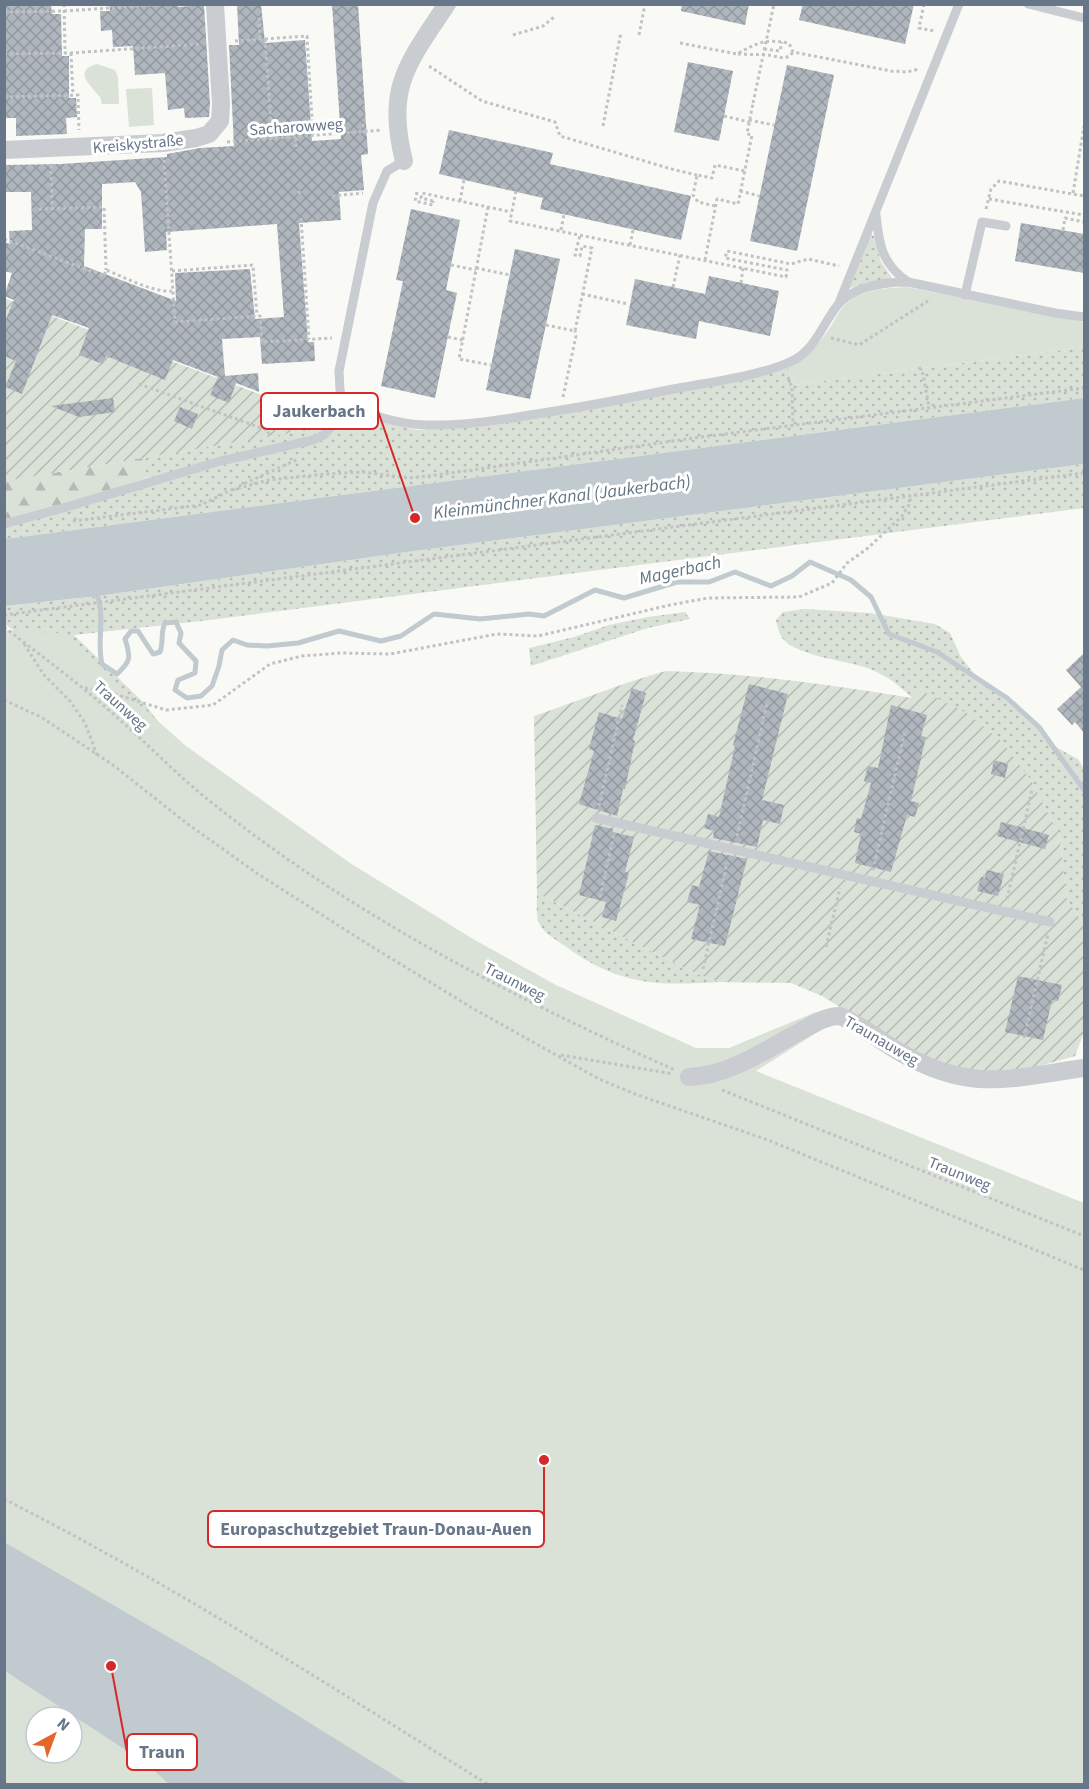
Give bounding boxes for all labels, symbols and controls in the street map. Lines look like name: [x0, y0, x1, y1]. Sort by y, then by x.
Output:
street label: Sacharowweg: [249, 113, 343, 141]
street label: Kreiskystraße: [92, 129, 184, 159]
callout: Jaukerbach: [261, 393, 378, 429]
text: Jaukerbach: [272, 399, 366, 424]
water label: Kleinmünchner Kanal (Jaukerbach): [432, 469, 692, 526]
water label: Magerbach: [637, 550, 723, 591]
street label: Traunweg: [89, 676, 152, 736]
street label: Traunweg: [480, 957, 549, 1007]
street label: Traunauweg: [840, 1011, 923, 1071]
street label: Traunweg: [925, 1151, 994, 1196]
callout: Europaschutzgebiet Traun-Donau-Auen: [208, 1511, 544, 1547]
text: Europaschutzgebiet Traun-Donau-Auen: [220, 1517, 532, 1542]
north arrow: [24, 1705, 84, 1765]
text: N: [52, 1713, 74, 1736]
callout: Traun: [127, 1734, 197, 1770]
text: Traun: [139, 1740, 185, 1765]

